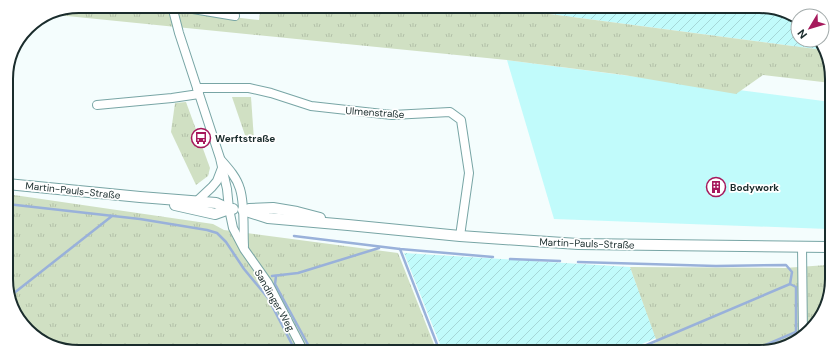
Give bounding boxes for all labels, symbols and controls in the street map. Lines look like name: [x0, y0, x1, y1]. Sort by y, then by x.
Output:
north arrow: [790, 8, 830, 48]
text: N: [794, 27, 810, 42]
street label: Ulmenstraße: [345, 104, 405, 121]
bus stop icon: Werftstraße: [190, 127, 212, 149]
place label: Werftstraße: [215, 132, 275, 145]
building icon: Bodywork: [705, 176, 727, 198]
street label: Martin-Pauls-Straße: [25, 179, 121, 202]
place label: Bodywork: [730, 181, 779, 194]
street label: Martin-Pauls-Straße: [539, 235, 635, 252]
street label: Sandinger Weg: [252, 267, 298, 334]

